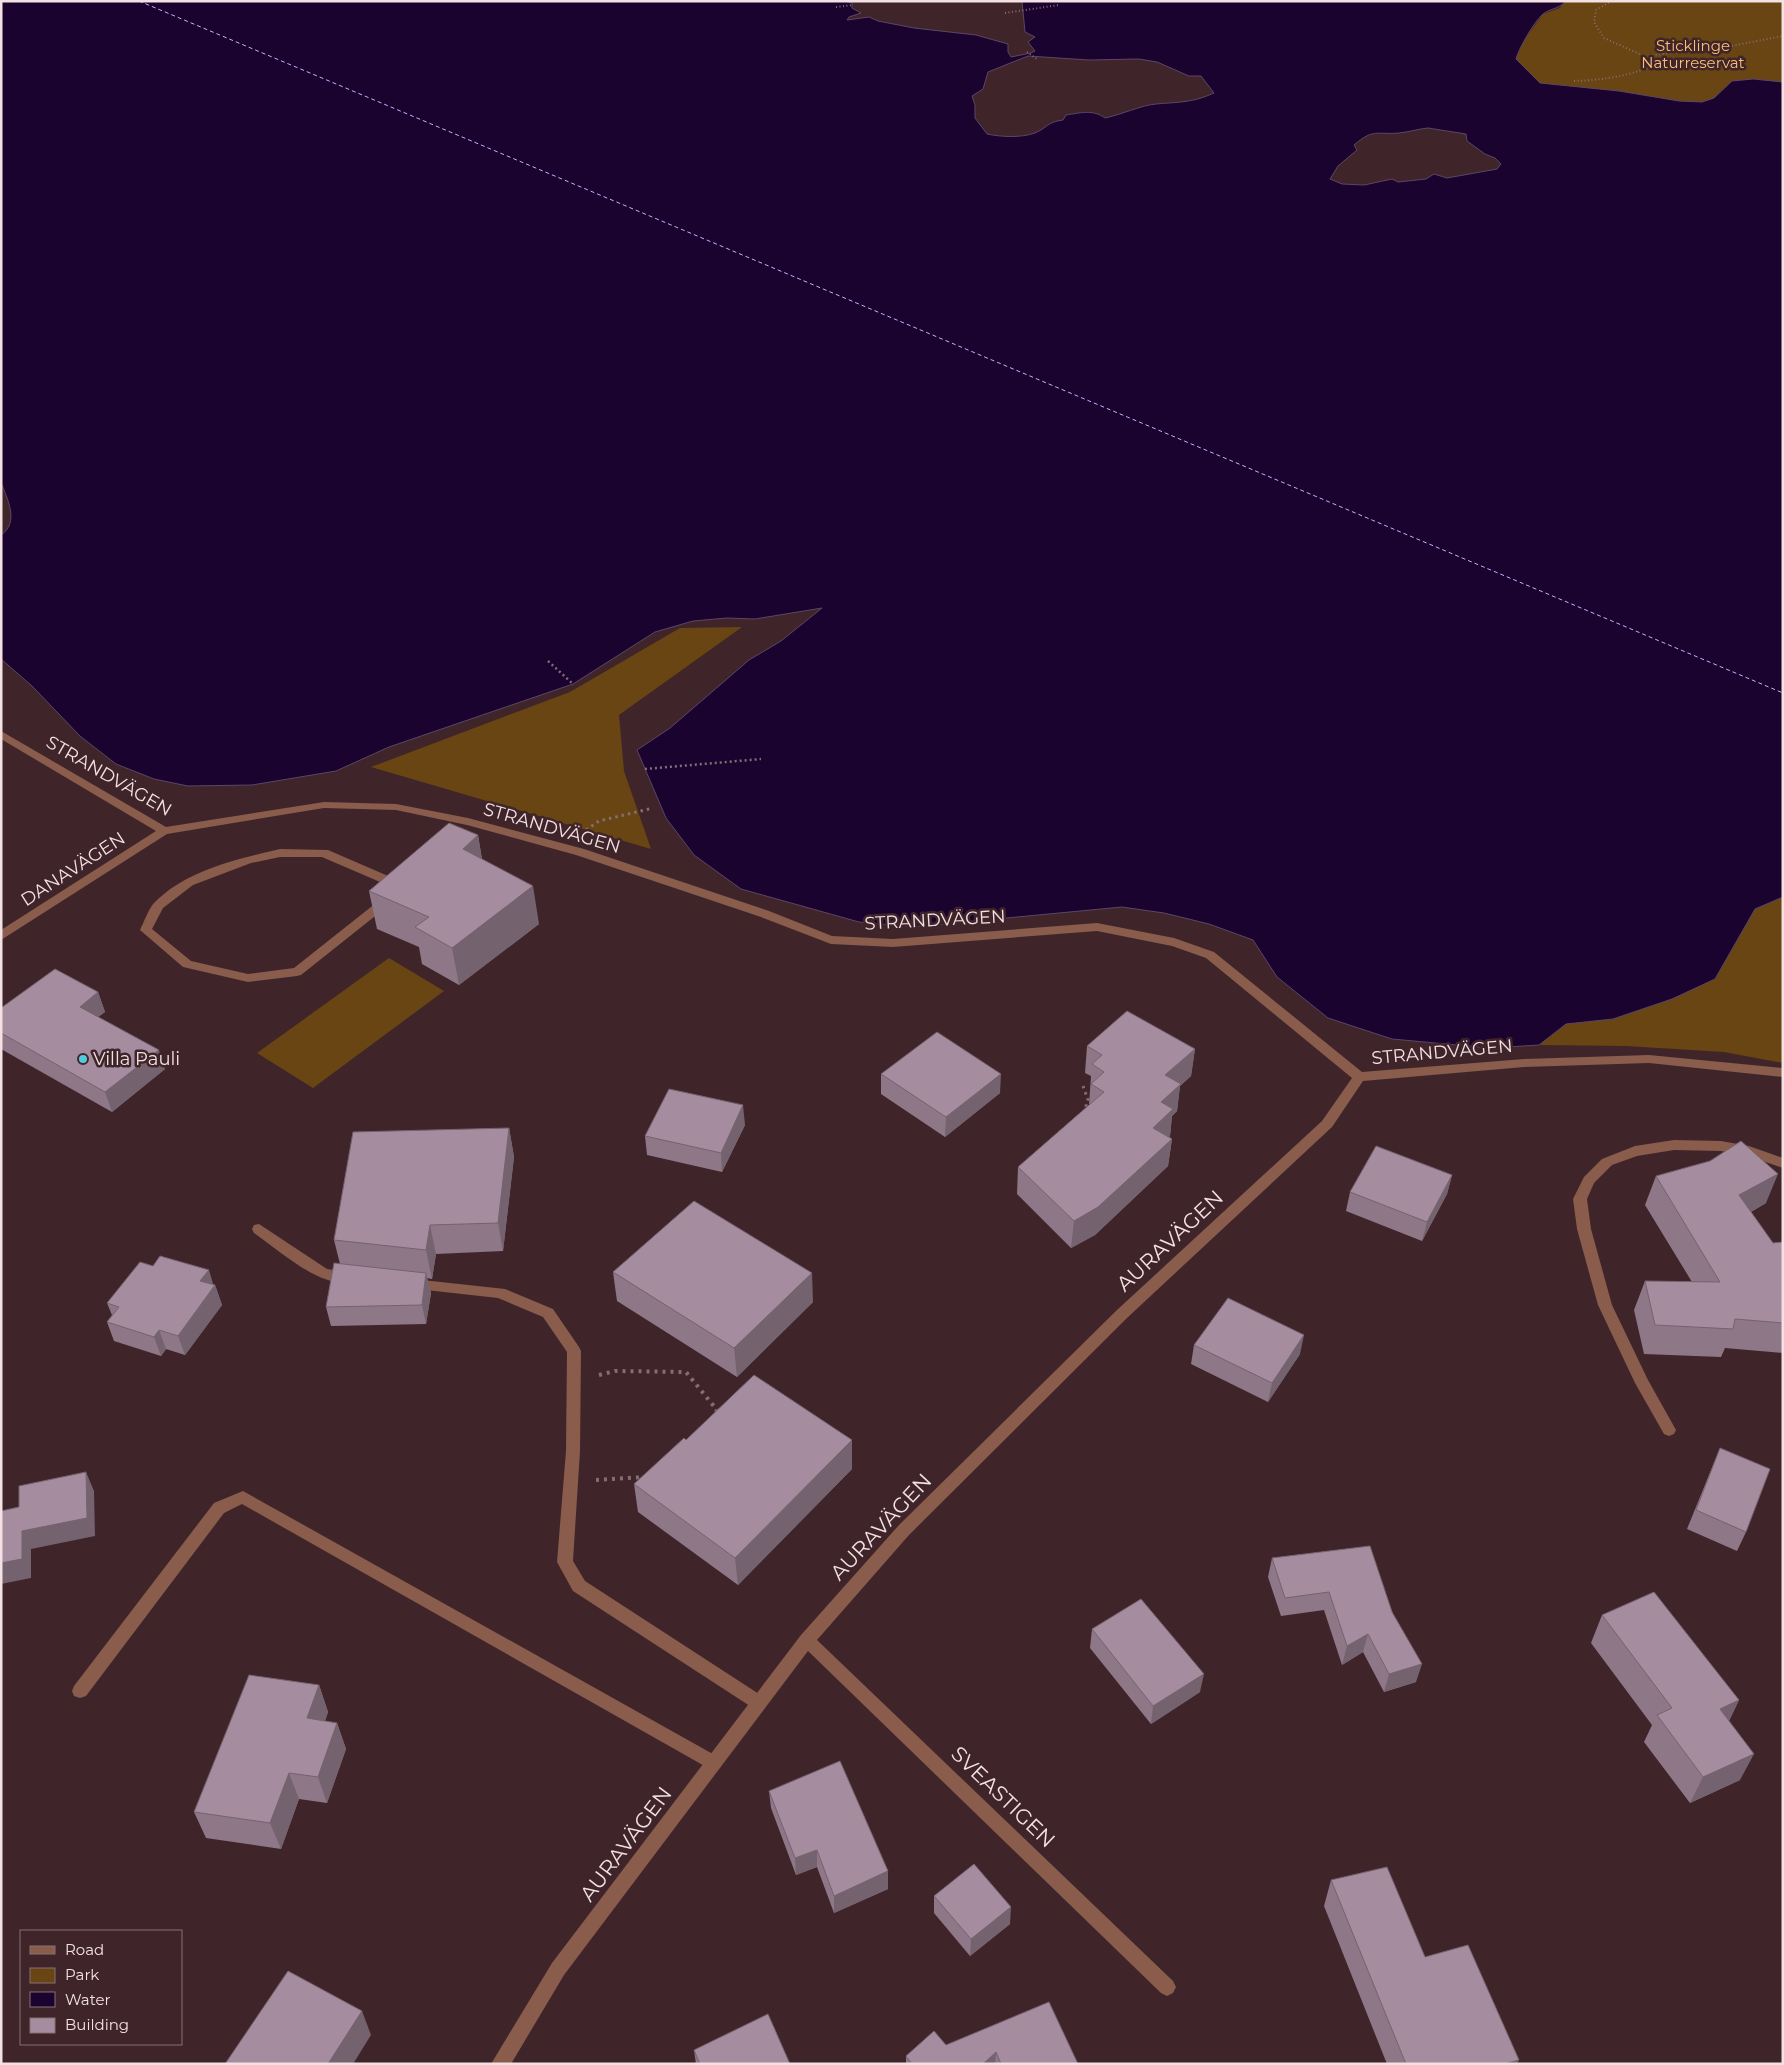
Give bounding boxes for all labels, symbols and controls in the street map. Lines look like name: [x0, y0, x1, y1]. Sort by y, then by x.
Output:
park label: Sticklinge Naturreservat: [1641, 36, 1745, 72]
street label: STRANDVÄGEN: [42, 731, 176, 821]
street label: STRANDVÄGEN: [481, 798, 623, 858]
street label: DANAVÄGEN: [17, 827, 129, 911]
street label: STRANDVÄGEN: [864, 905, 1006, 935]
street label: STRANDVÄGEN: [1371, 1035, 1513, 1069]
place label: Villa Pauli: [93, 1048, 180, 1070]
marker: Villa Pauli: [77, 1053, 89, 1065]
street label: AURAVÄGEN: [1111, 1185, 1228, 1296]
street label: AURAVÄGEN: [825, 1468, 936, 1585]
street label: SVEASTIGEN: [946, 1741, 1061, 1852]
street label: AURAVÄGEN: [574, 1781, 677, 1906]
legend: [20, 1930, 182, 2045]
text: Road: [65, 1940, 104, 1959]
text: Park: [65, 1965, 99, 1984]
text: Water: [65, 1990, 111, 2009]
text: Building: [65, 2015, 129, 2034]

